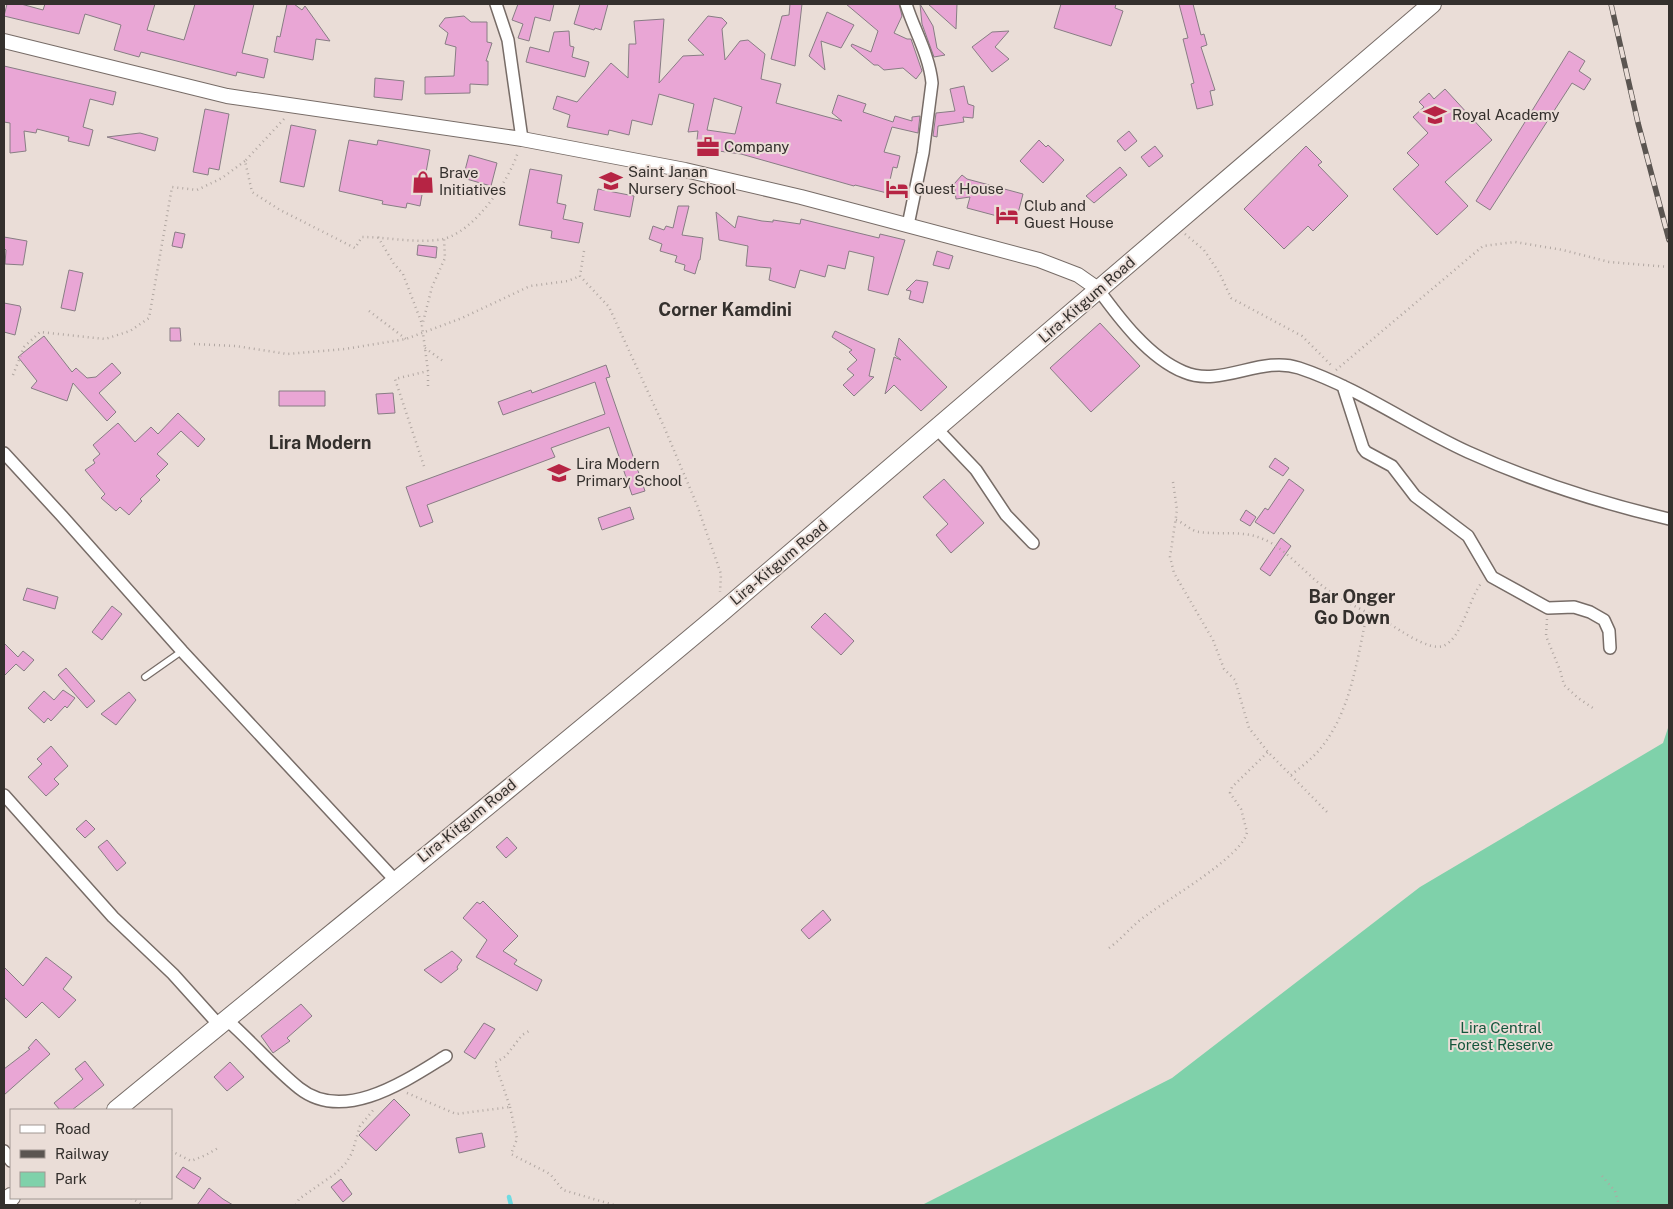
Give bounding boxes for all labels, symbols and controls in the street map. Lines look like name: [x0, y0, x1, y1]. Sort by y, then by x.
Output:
school or university icon: Royal Academy: [1422, 102, 1448, 128]
place label: Royal Academy: [1452, 106, 1560, 123]
office icon: Company: [695, 134, 721, 160]
place label: Company: [724, 138, 789, 155]
place label: Saint Janan Nursery School: [628, 163, 736, 197]
place label: Brave Initiatives: [439, 164, 506, 198]
school or university icon: Saint Janan Nursery School: [598, 168, 624, 194]
shop icon: Brave Initiatives: [410, 169, 436, 195]
hotel icon: Guest House: [884, 176, 910, 202]
place label: Guest House: [914, 180, 1004, 197]
place label: Club and Guest House: [1024, 197, 1114, 231]
hotel icon: Club and Guest House: [994, 202, 1020, 228]
street label: Lira-Kitgum Road: [1035, 253, 1138, 346]
district label: Corner Kamdini: [658, 299, 792, 320]
district label: Lira Modern: [269, 432, 371, 453]
place label: Lira Modern Primary School: [576, 455, 682, 489]
school or university icon: Lira Modern Primary School: [546, 460, 572, 486]
street label: Lira-Kitgum Road: [726, 517, 831, 608]
district label: Bar Onger Go Down: [1309, 586, 1396, 628]
street label: Lira-Kitgum Road: [414, 776, 519, 866]
park label: Lira Central Forest Reserve: [1449, 1019, 1553, 1053]
legend: [10, 1109, 172, 1199]
text: Road: [55, 1120, 91, 1137]
text: Railway: [55, 1145, 109, 1162]
text: Park: [55, 1170, 87, 1187]

